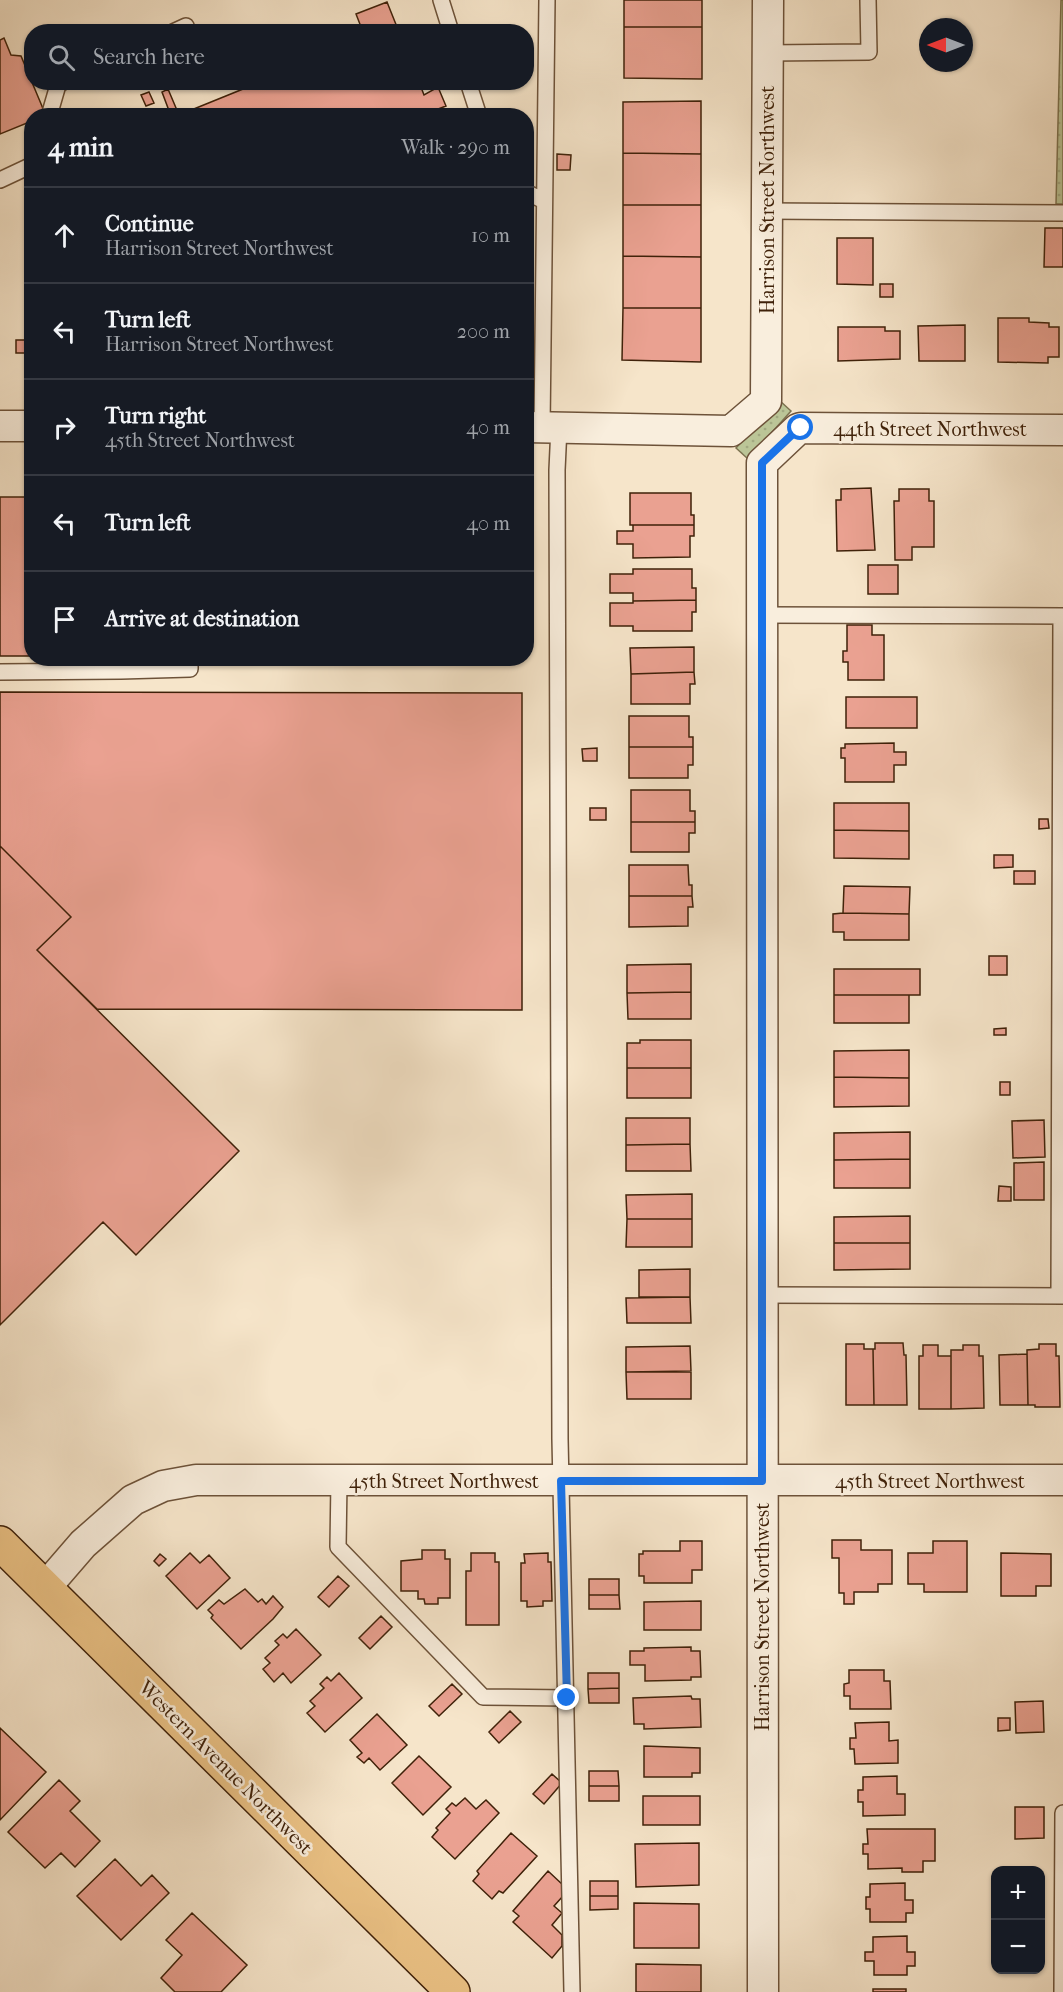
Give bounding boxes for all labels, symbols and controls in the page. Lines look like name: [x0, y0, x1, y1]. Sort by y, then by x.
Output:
north arrow: [919, 18, 973, 72]
search box: [24, 24, 534, 90]
icon: search: [45, 41, 78, 74]
text: Search here: [93, 44, 205, 70]
street label: Harrison Street Northwest: [756, 86, 779, 314]
text: 4 min: [48, 132, 113, 163]
text: Walk · 290 m: [401, 136, 510, 159]
text: Continue: [105, 211, 194, 237]
icon: ahead: [48, 219, 81, 252]
text: 10 m: [471, 224, 510, 247]
text: Harrison Street Northwest: [105, 237, 334, 260]
text: Turn left: [105, 307, 191, 333]
icon: left: [48, 315, 81, 348]
text: 200 m: [457, 320, 510, 343]
text: Harrison Street Northwest: [105, 333, 334, 356]
text: Turn right: [105, 403, 206, 429]
icon: right: [48, 411, 81, 444]
route start: [787, 414, 813, 440]
text: 40 m: [466, 416, 510, 439]
street label: 44th Street Northwest: [833, 418, 1027, 441]
text: 45th Street Northwest: [105, 429, 295, 452]
icon: left: [48, 507, 81, 540]
text: Turn left: [105, 510, 191, 536]
text: 40 m: [466, 512, 510, 535]
icon: arrive: [48, 603, 81, 636]
text: Arrive at destination: [105, 606, 299, 632]
street label: 45th Street Northwest: [349, 1470, 539, 1493]
street label: 45th Street Northwest: [835, 1470, 1025, 1493]
street label: Harrison Street Northwest: [751, 1503, 774, 1731]
street label: Western Avenue Northwest: [133, 1675, 317, 1859]
route end: [553, 1684, 579, 1710]
map controls: [991, 1866, 1045, 1974]
button: +: [991, 1866, 1045, 1920]
button: −: [991, 1920, 1045, 1974]

